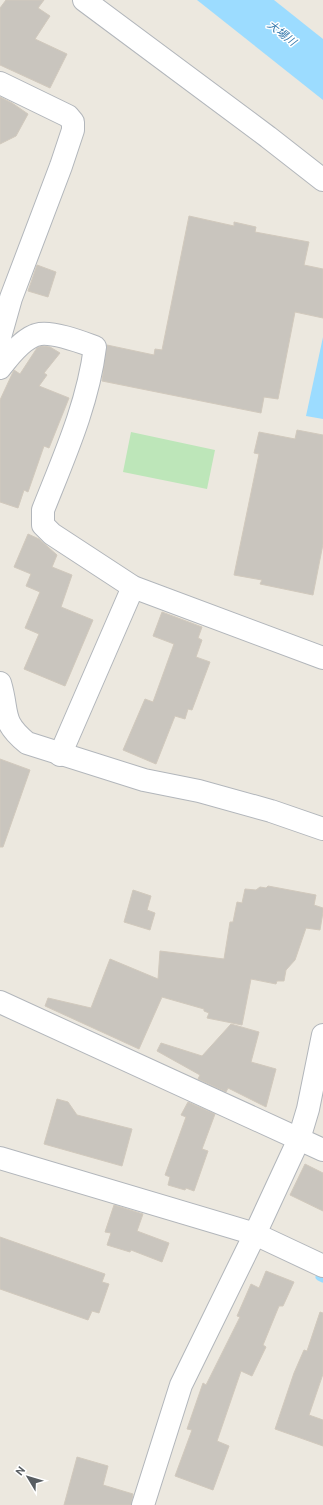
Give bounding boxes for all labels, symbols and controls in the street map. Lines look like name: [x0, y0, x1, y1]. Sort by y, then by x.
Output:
water label: 大場川: [265, 18, 299, 49]
north arrow: [8, 1457, 48, 1497]
text: N: [13, 1464, 27, 1478]

